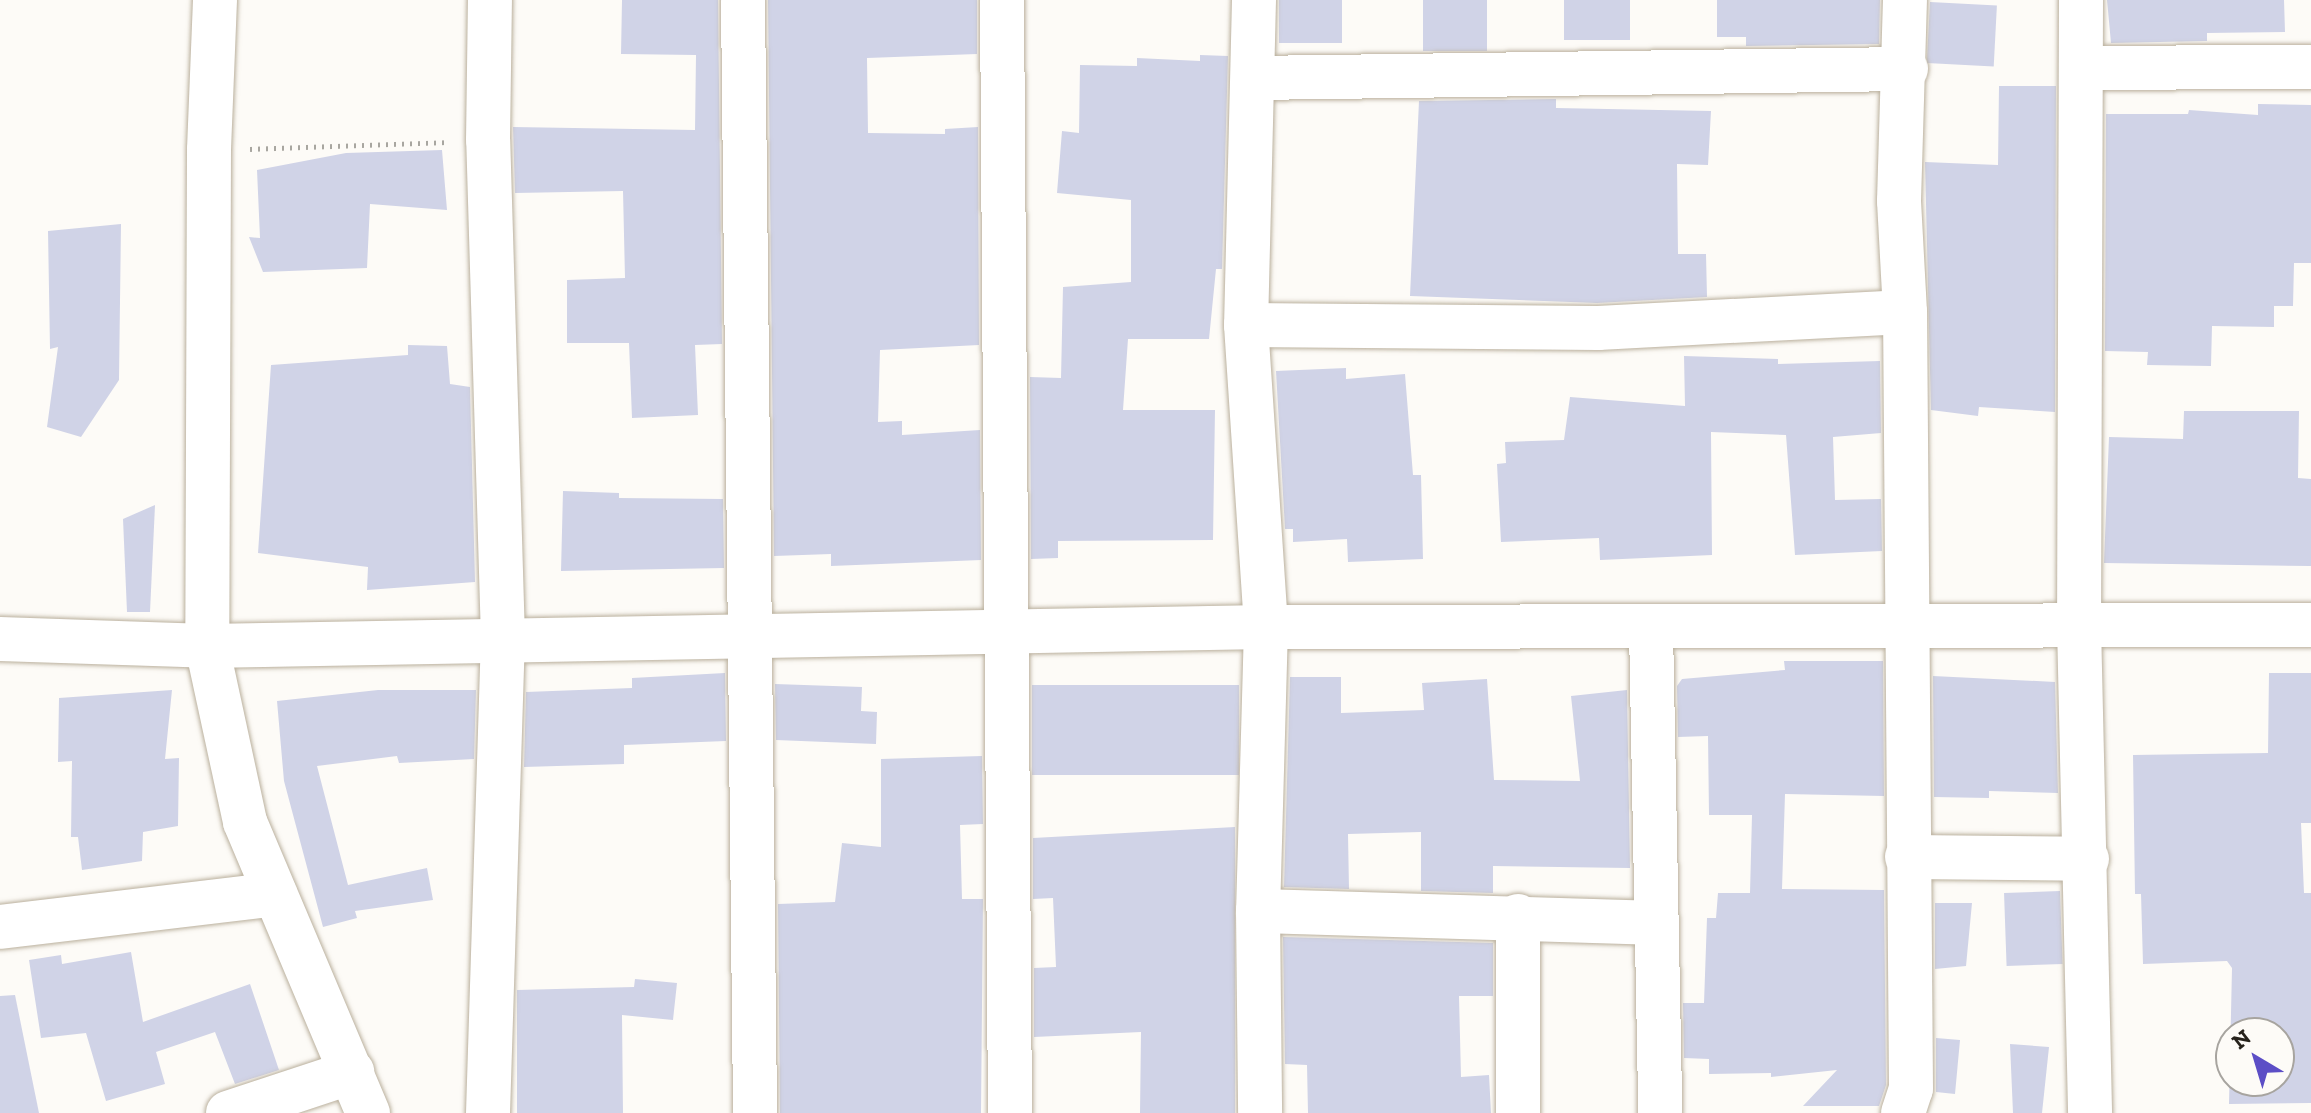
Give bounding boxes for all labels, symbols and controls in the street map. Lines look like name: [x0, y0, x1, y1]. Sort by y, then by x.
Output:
north arrow: [2215, 1017, 2295, 1097]
text: N: [2226, 1023, 2256, 1055]

